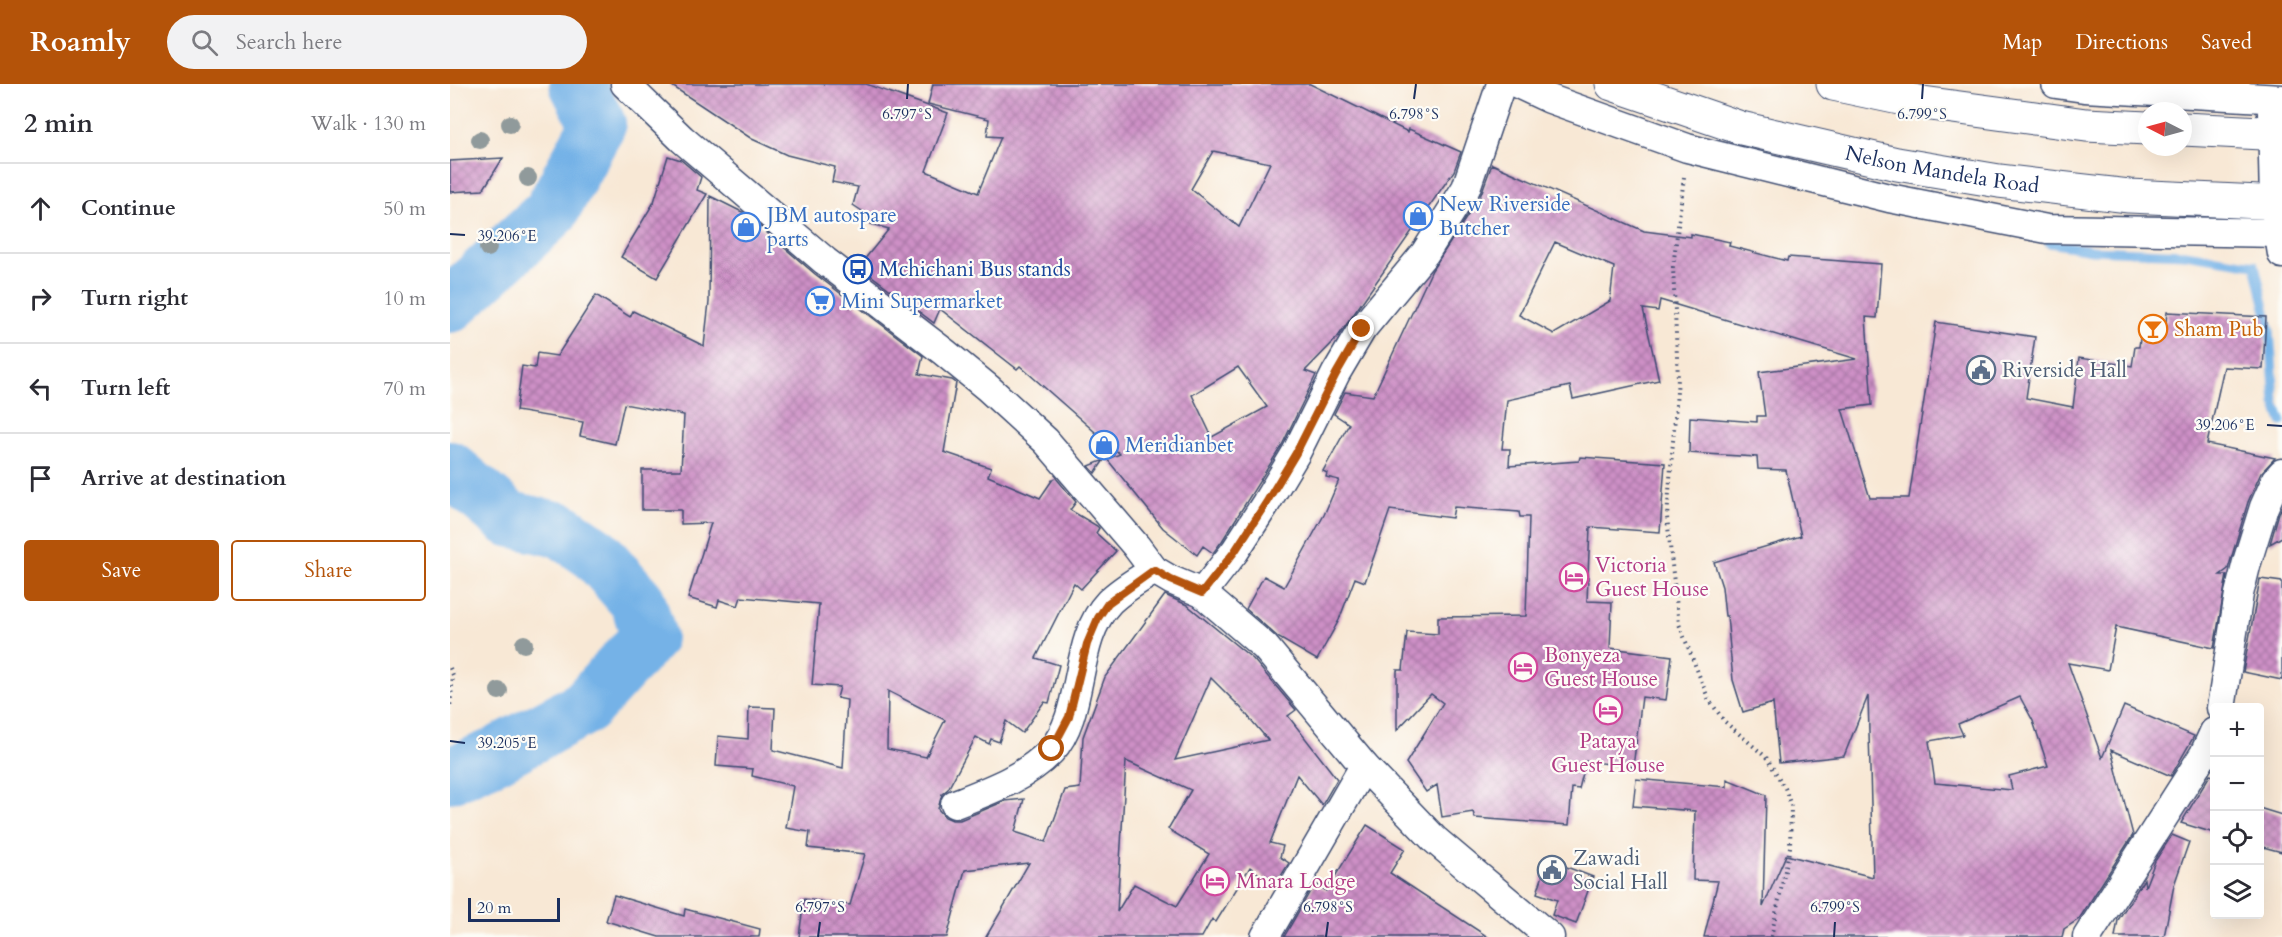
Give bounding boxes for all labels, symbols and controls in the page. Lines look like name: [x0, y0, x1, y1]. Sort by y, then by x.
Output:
search box: [167, 15, 587, 69]
text: Roamly: [30, 23, 131, 61]
icon: search: [188, 26, 221, 59]
text: Search here: [236, 27, 342, 57]
text: Map: [2002, 28, 2042, 57]
text: Directions: [2075, 28, 2168, 57]
text: Saved: [2201, 28, 2252, 57]
north arrow: [2138, 102, 2192, 156]
text: 6.797°S: [882, 104, 932, 124]
text: 6.798°S: [1389, 104, 1439, 124]
text: 6.799°S: [1897, 104, 1947, 124]
text: 2 min: [24, 106, 93, 141]
text: Walk · 130 m: [311, 110, 426, 137]
street label: Nelson Mandela Road: [1842, 139, 2041, 201]
place label: New Riverside Butcher: [1439, 190, 1571, 243]
icon: ahead: [24, 192, 57, 225]
text: Continue: [81, 193, 176, 223]
text: 50 m: [383, 195, 426, 222]
shop icon: New Riverside Butcher: [1402, 200, 1434, 232]
place label: JBM autospare parts: [764, 201, 897, 254]
shop icon: JBM autospare parts: [730, 211, 762, 243]
text: 39.206°E: [477, 226, 537, 246]
bus stop icon: Mchichani Bus stands: [842, 253, 874, 285]
place label: Mchichani Bus stands: [879, 255, 1071, 284]
icon: right: [24, 282, 57, 315]
text: Turn right: [81, 283, 188, 313]
text: 10 m: [383, 285, 426, 312]
supermarket icon: Mini Supermarket: [804, 285, 836, 317]
place label: Mini Supermarket: [841, 287, 1003, 316]
bar icon: Sham Pub: [2137, 313, 2169, 345]
route end: [1348, 315, 1374, 341]
place label: Sham Pub: [2174, 315, 2264, 344]
public building icon: Riverside Hall: [1965, 354, 1997, 386]
place label: Riverside Hall: [2002, 356, 2127, 385]
icon: left: [24, 372, 57, 405]
text: Turn left: [81, 373, 170, 403]
text: 70 m: [383, 375, 426, 402]
text: 39.206°E: [2195, 415, 2255, 435]
shop icon: Meridianbet: [1088, 429, 1120, 461]
place label: Meridianbet: [1125, 431, 1234, 460]
icon: arrive: [24, 462, 57, 495]
text: Arrive at destination: [81, 463, 286, 493]
button: Save: [24, 540, 219, 601]
button: Share: [231, 540, 426, 601]
place label: Victoria Guest House: [1595, 551, 1709, 604]
hotel icon: Victoria Guest House: [1558, 561, 1590, 593]
place label: Bonyeza Guest House: [1544, 641, 1658, 694]
hotel icon: Bonyeza Guest House: [1507, 651, 1539, 683]
hotel icon: Pataya Guest House: [1592, 694, 1624, 726]
map controls: [2210, 703, 2264, 919]
button: +: [2210, 703, 2264, 757]
place label: Pataya Guest House: [1551, 727, 1665, 780]
text: 39.205°E: [477, 733, 537, 753]
route start: [1038, 735, 1064, 761]
button: −: [2210, 757, 2264, 811]
button: locate: [2210, 811, 2264, 865]
place label: Zawadi Social Hall: [1573, 844, 1668, 897]
public building icon: Zawadi Social Hall: [1536, 854, 1568, 886]
hotel icon: Mnara Lodge: [1199, 865, 1231, 897]
button: layers: [2210, 865, 2264, 919]
place label: Mnara Lodge: [1236, 867, 1356, 896]
scale bar: [468, 895, 560, 922]
text: 20 m: [477, 897, 511, 919]
text: 6.797°S: [795, 897, 845, 917]
text: 6.798°S: [1303, 897, 1353, 917]
text: 6.799°S: [1810, 897, 1860, 917]

